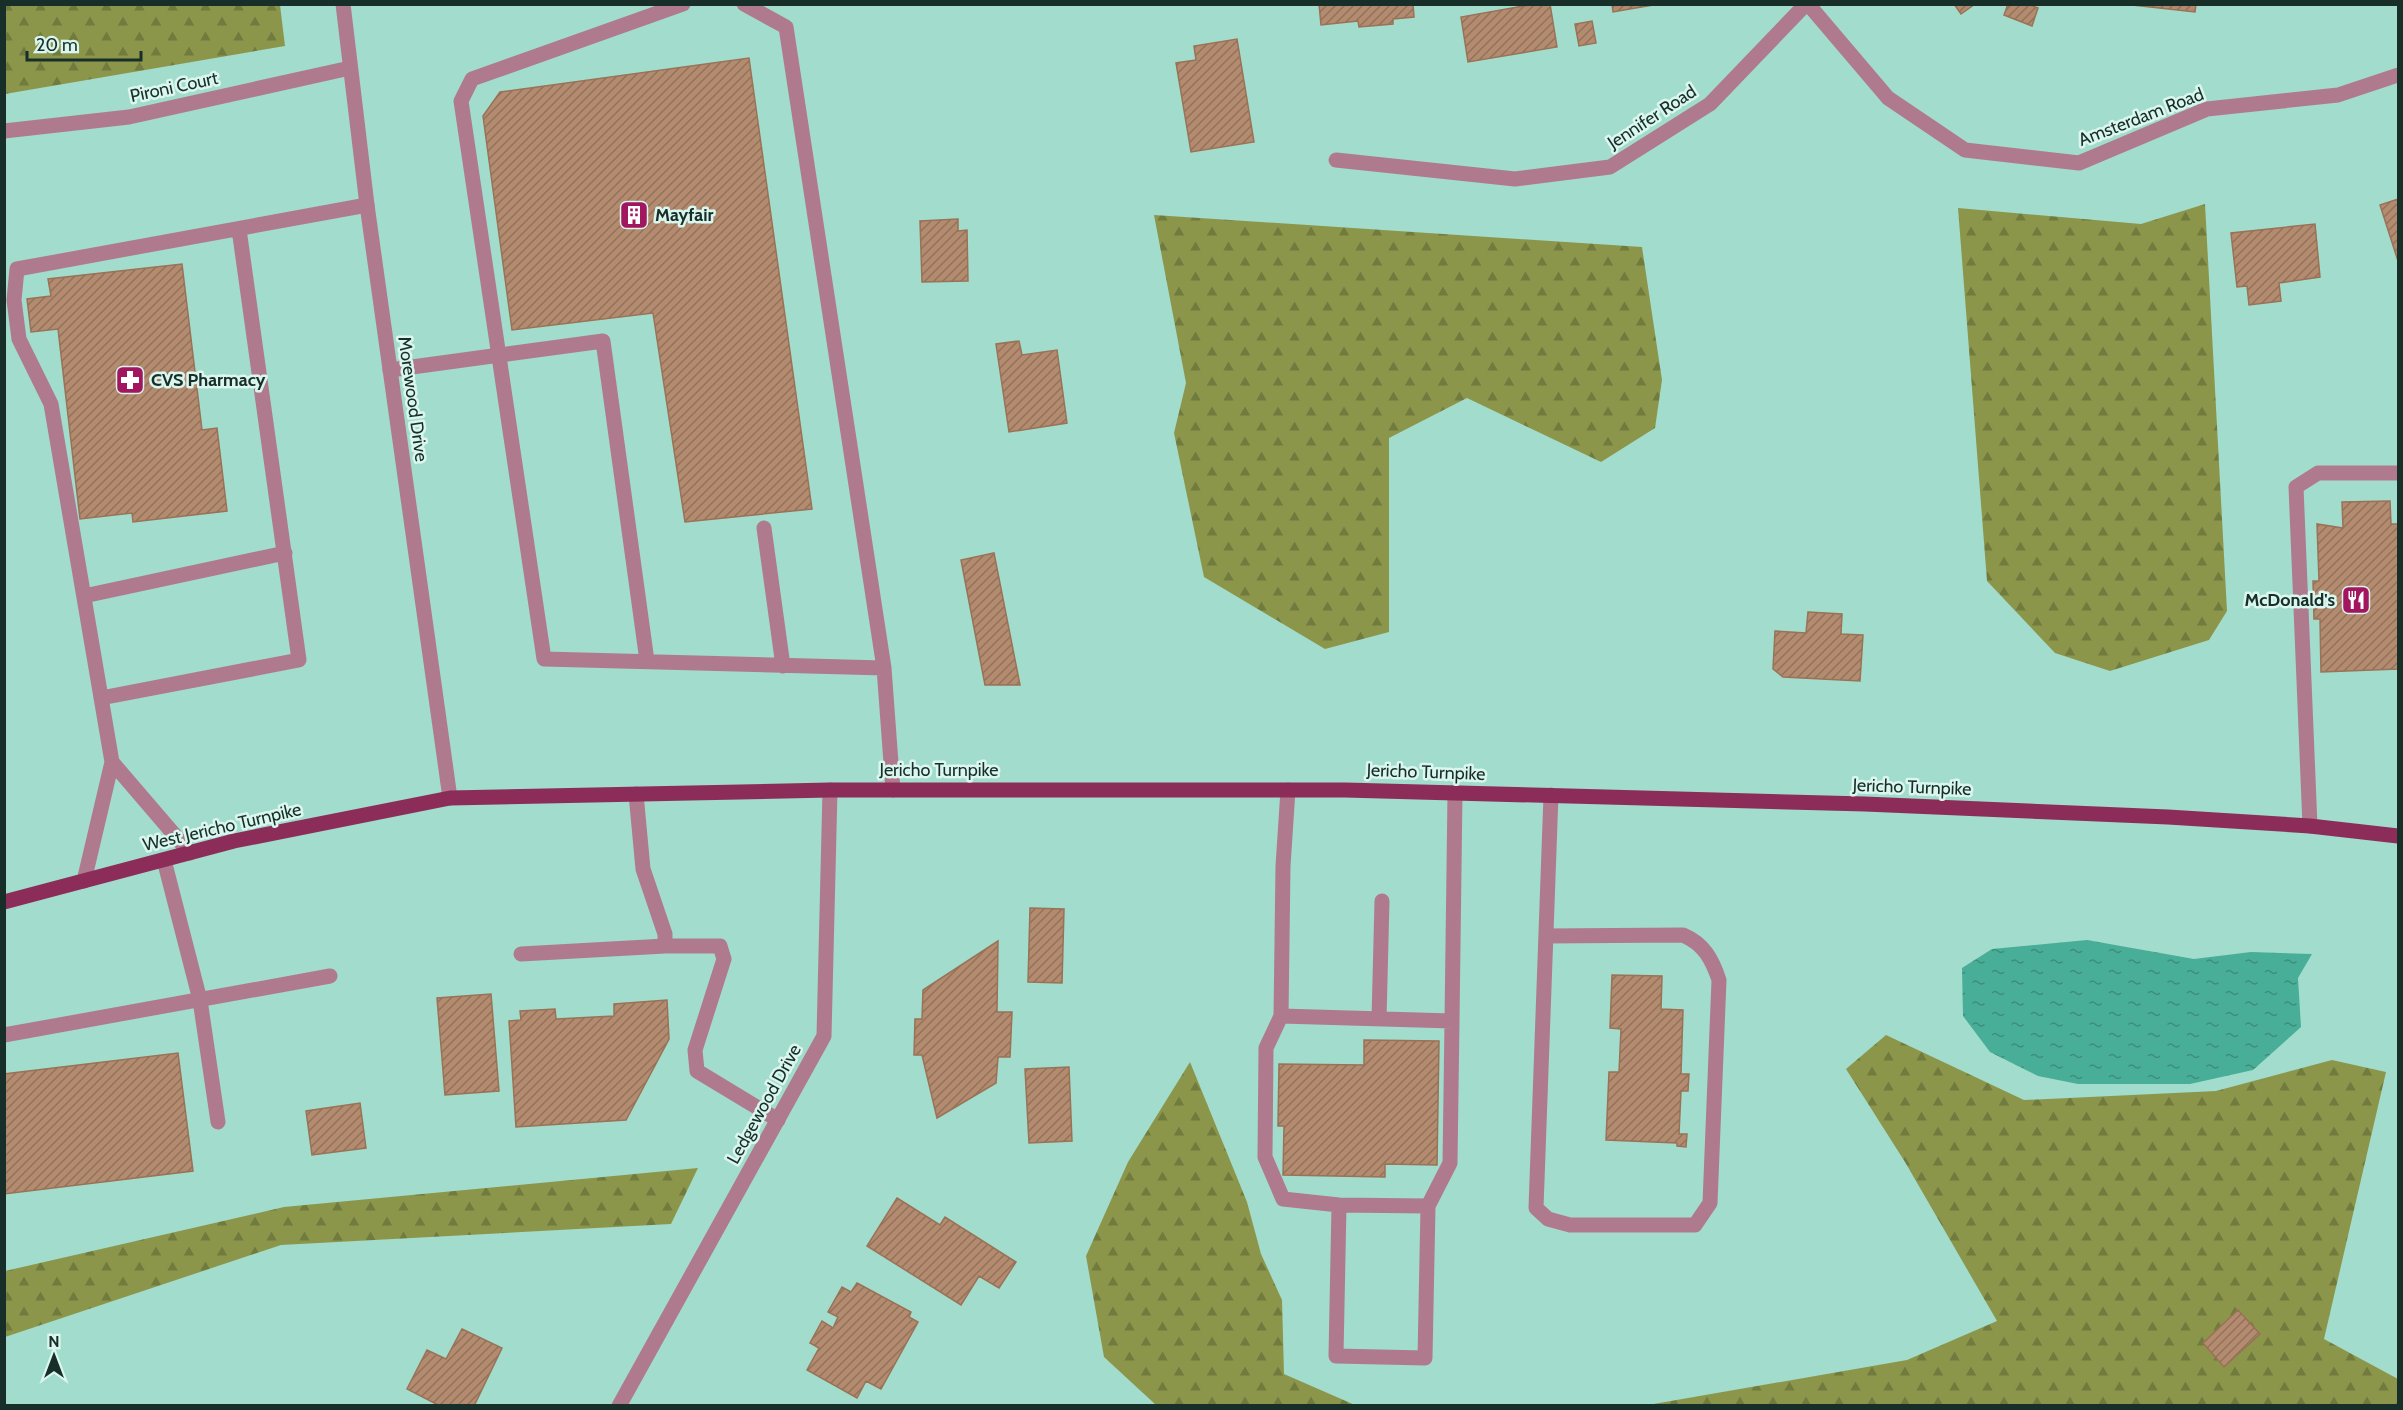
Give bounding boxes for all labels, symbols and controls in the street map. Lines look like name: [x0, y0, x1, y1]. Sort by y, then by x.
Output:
scale bar: [27, 24, 141, 62]
text: 20 m: [36, 34, 78, 56]
street label: Pironi Court: [128, 67, 220, 107]
street label: Jennifer Road: [1603, 80, 1700, 154]
street label: Amsterdam Road: [2075, 83, 2207, 151]
building icon: Mayfair: [618, 199, 650, 231]
place label: Mayfair: [655, 204, 713, 226]
street label: Morewood Drive: [393, 335, 433, 463]
pharmacy icon: CVS Pharmacy: [114, 364, 146, 396]
place label: CVS Pharmacy: [151, 369, 266, 391]
restaurant icon: McDonald's: [2340, 584, 2372, 616]
place label: McDonald's: [2245, 589, 2335, 611]
street label: Jericho Turnpike: [879, 759, 998, 781]
street label: Jericho Turnpike: [1365, 759, 1486, 785]
street label: Jericho Turnpike: [1851, 774, 1972, 800]
street label: West Jericho Turnpike: [141, 798, 303, 856]
street label: Ledgewood Drive: [722, 1040, 806, 1168]
north arrow: [24, 1326, 84, 1386]
text: N: [48, 1332, 60, 1351]

